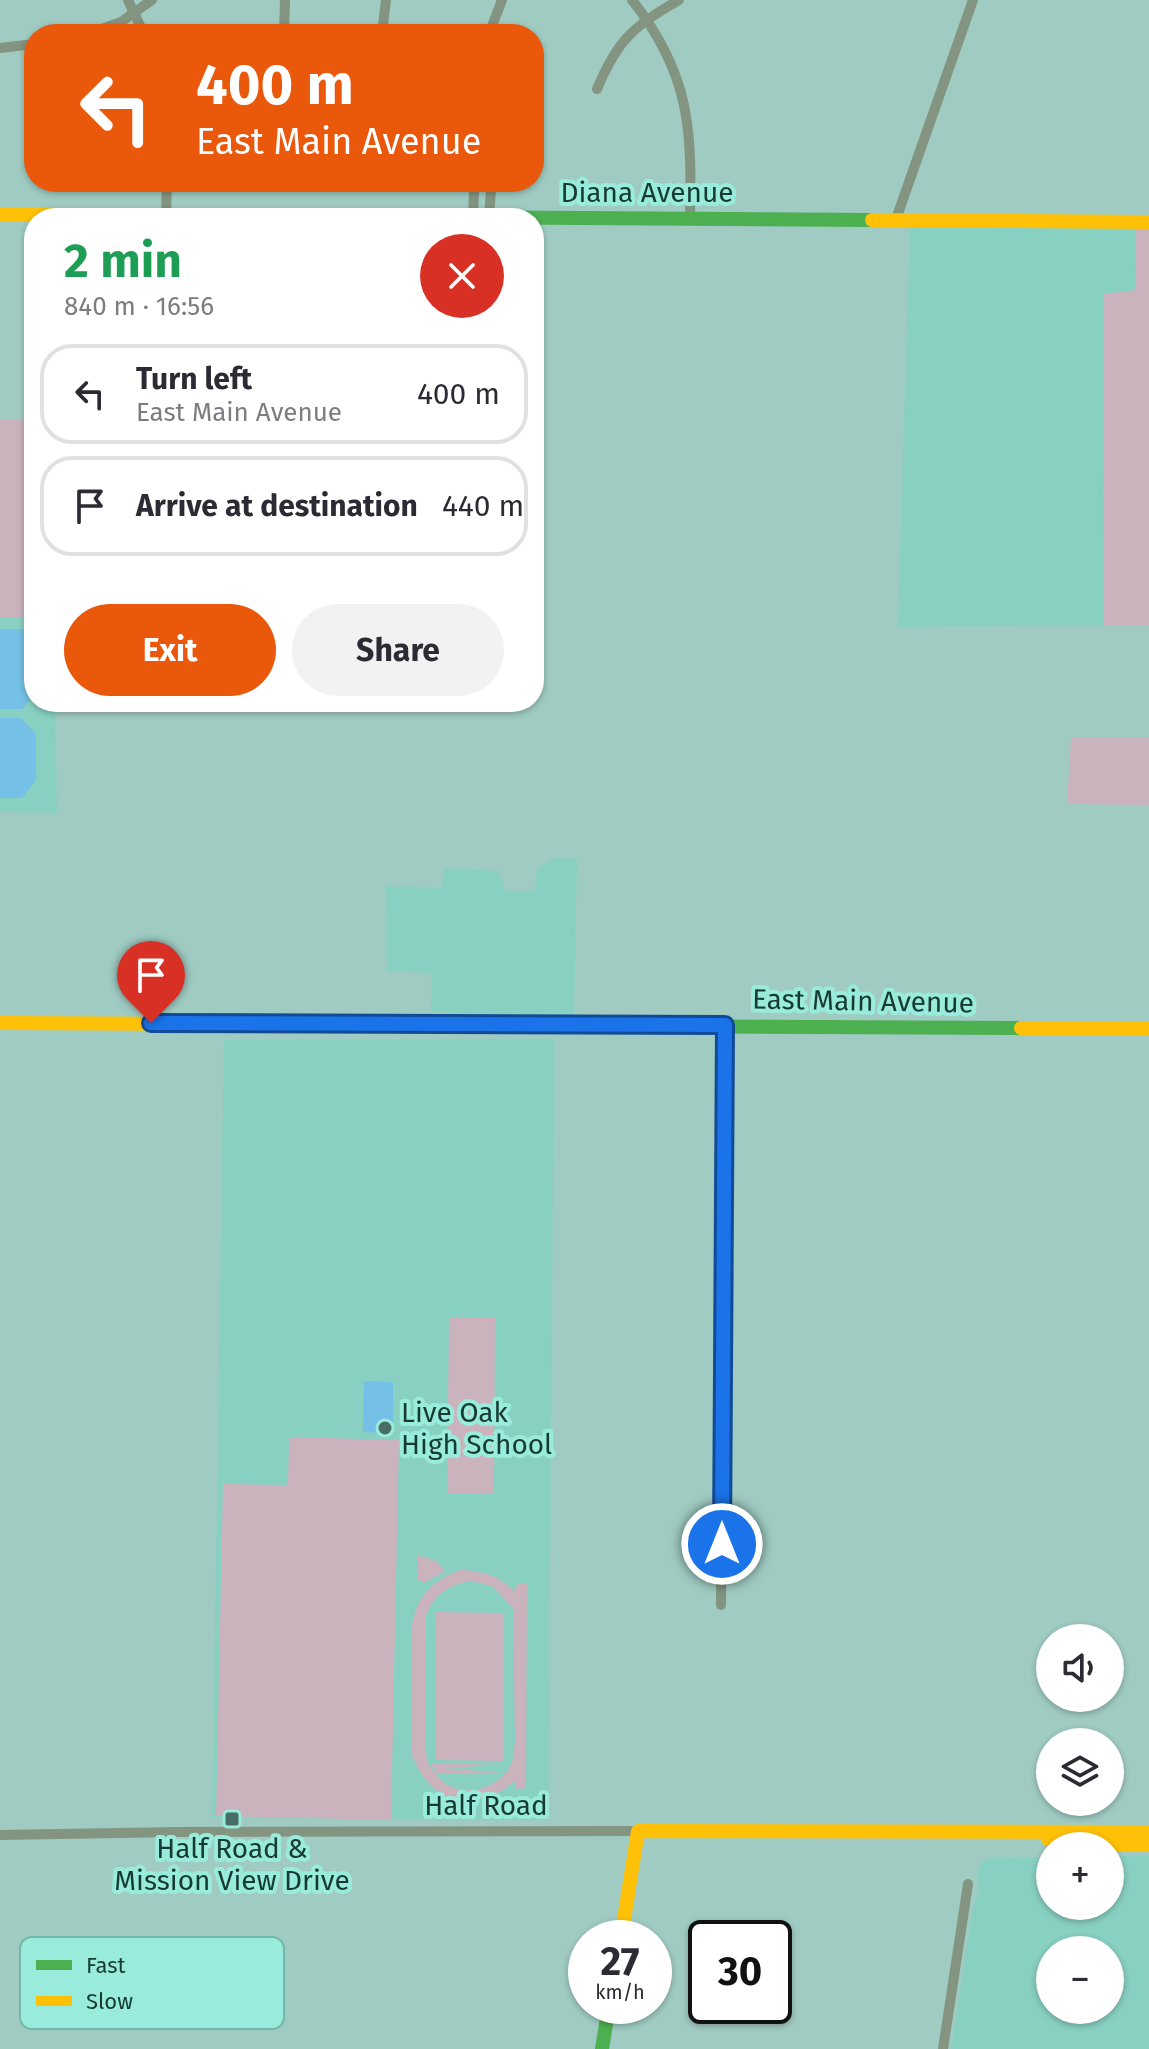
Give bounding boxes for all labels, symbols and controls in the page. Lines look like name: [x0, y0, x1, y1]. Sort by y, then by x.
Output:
text: 400 m: [196, 52, 354, 119]
icon: left: [64, 56, 168, 160]
text: East Main Avenue: [196, 120, 481, 164]
street label: Diana Avenue: [560, 176, 734, 209]
text: 2 min: [64, 232, 182, 290]
button: close: [420, 234, 504, 318]
text: 840 m · 16:56: [64, 291, 214, 322]
text: Turn left: [136, 361, 252, 397]
icon: left: [68, 372, 112, 416]
text: 400 m: [417, 376, 500, 412]
text: East Main Avenue: [136, 397, 342, 428]
icon: arrive: [68, 484, 112, 528]
text: Arrive at destination: [136, 488, 418, 524]
text: 440 m: [442, 488, 524, 524]
button: Exit: [64, 604, 276, 696]
button: Share: [292, 604, 504, 696]
pin: [117, 941, 185, 1023]
icon: arrive: [129, 953, 173, 997]
street label: East Main Avenue: [752, 983, 974, 1019]
place label: Live Oak High School: [401, 1396, 552, 1461]
marker: Live Oak High School: [376, 1419, 394, 1437]
position arrow: [680, 1502, 764, 1586]
map controls: [1036, 1624, 1124, 2024]
button: sound: [1036, 1624, 1124, 1712]
button: layers: [1036, 1728, 1124, 1816]
street label: Half Road: [424, 1789, 548, 1822]
marker: Half Road & Mission View Drive: [223, 1810, 241, 1828]
place label: Half Road & Mission View Drive: [114, 1832, 350, 1897]
button: +: [1036, 1832, 1124, 1920]
speed limit sign: 30: [688, 1920, 792, 2024]
button: −: [1036, 1936, 1124, 2024]
legend: [20, 1937, 284, 2029]
text: 27: [601, 1938, 640, 1986]
text: Fast: [86, 1952, 126, 1979]
text: km/h: [595, 1980, 645, 2004]
text: Slow: [86, 1988, 133, 2015]

